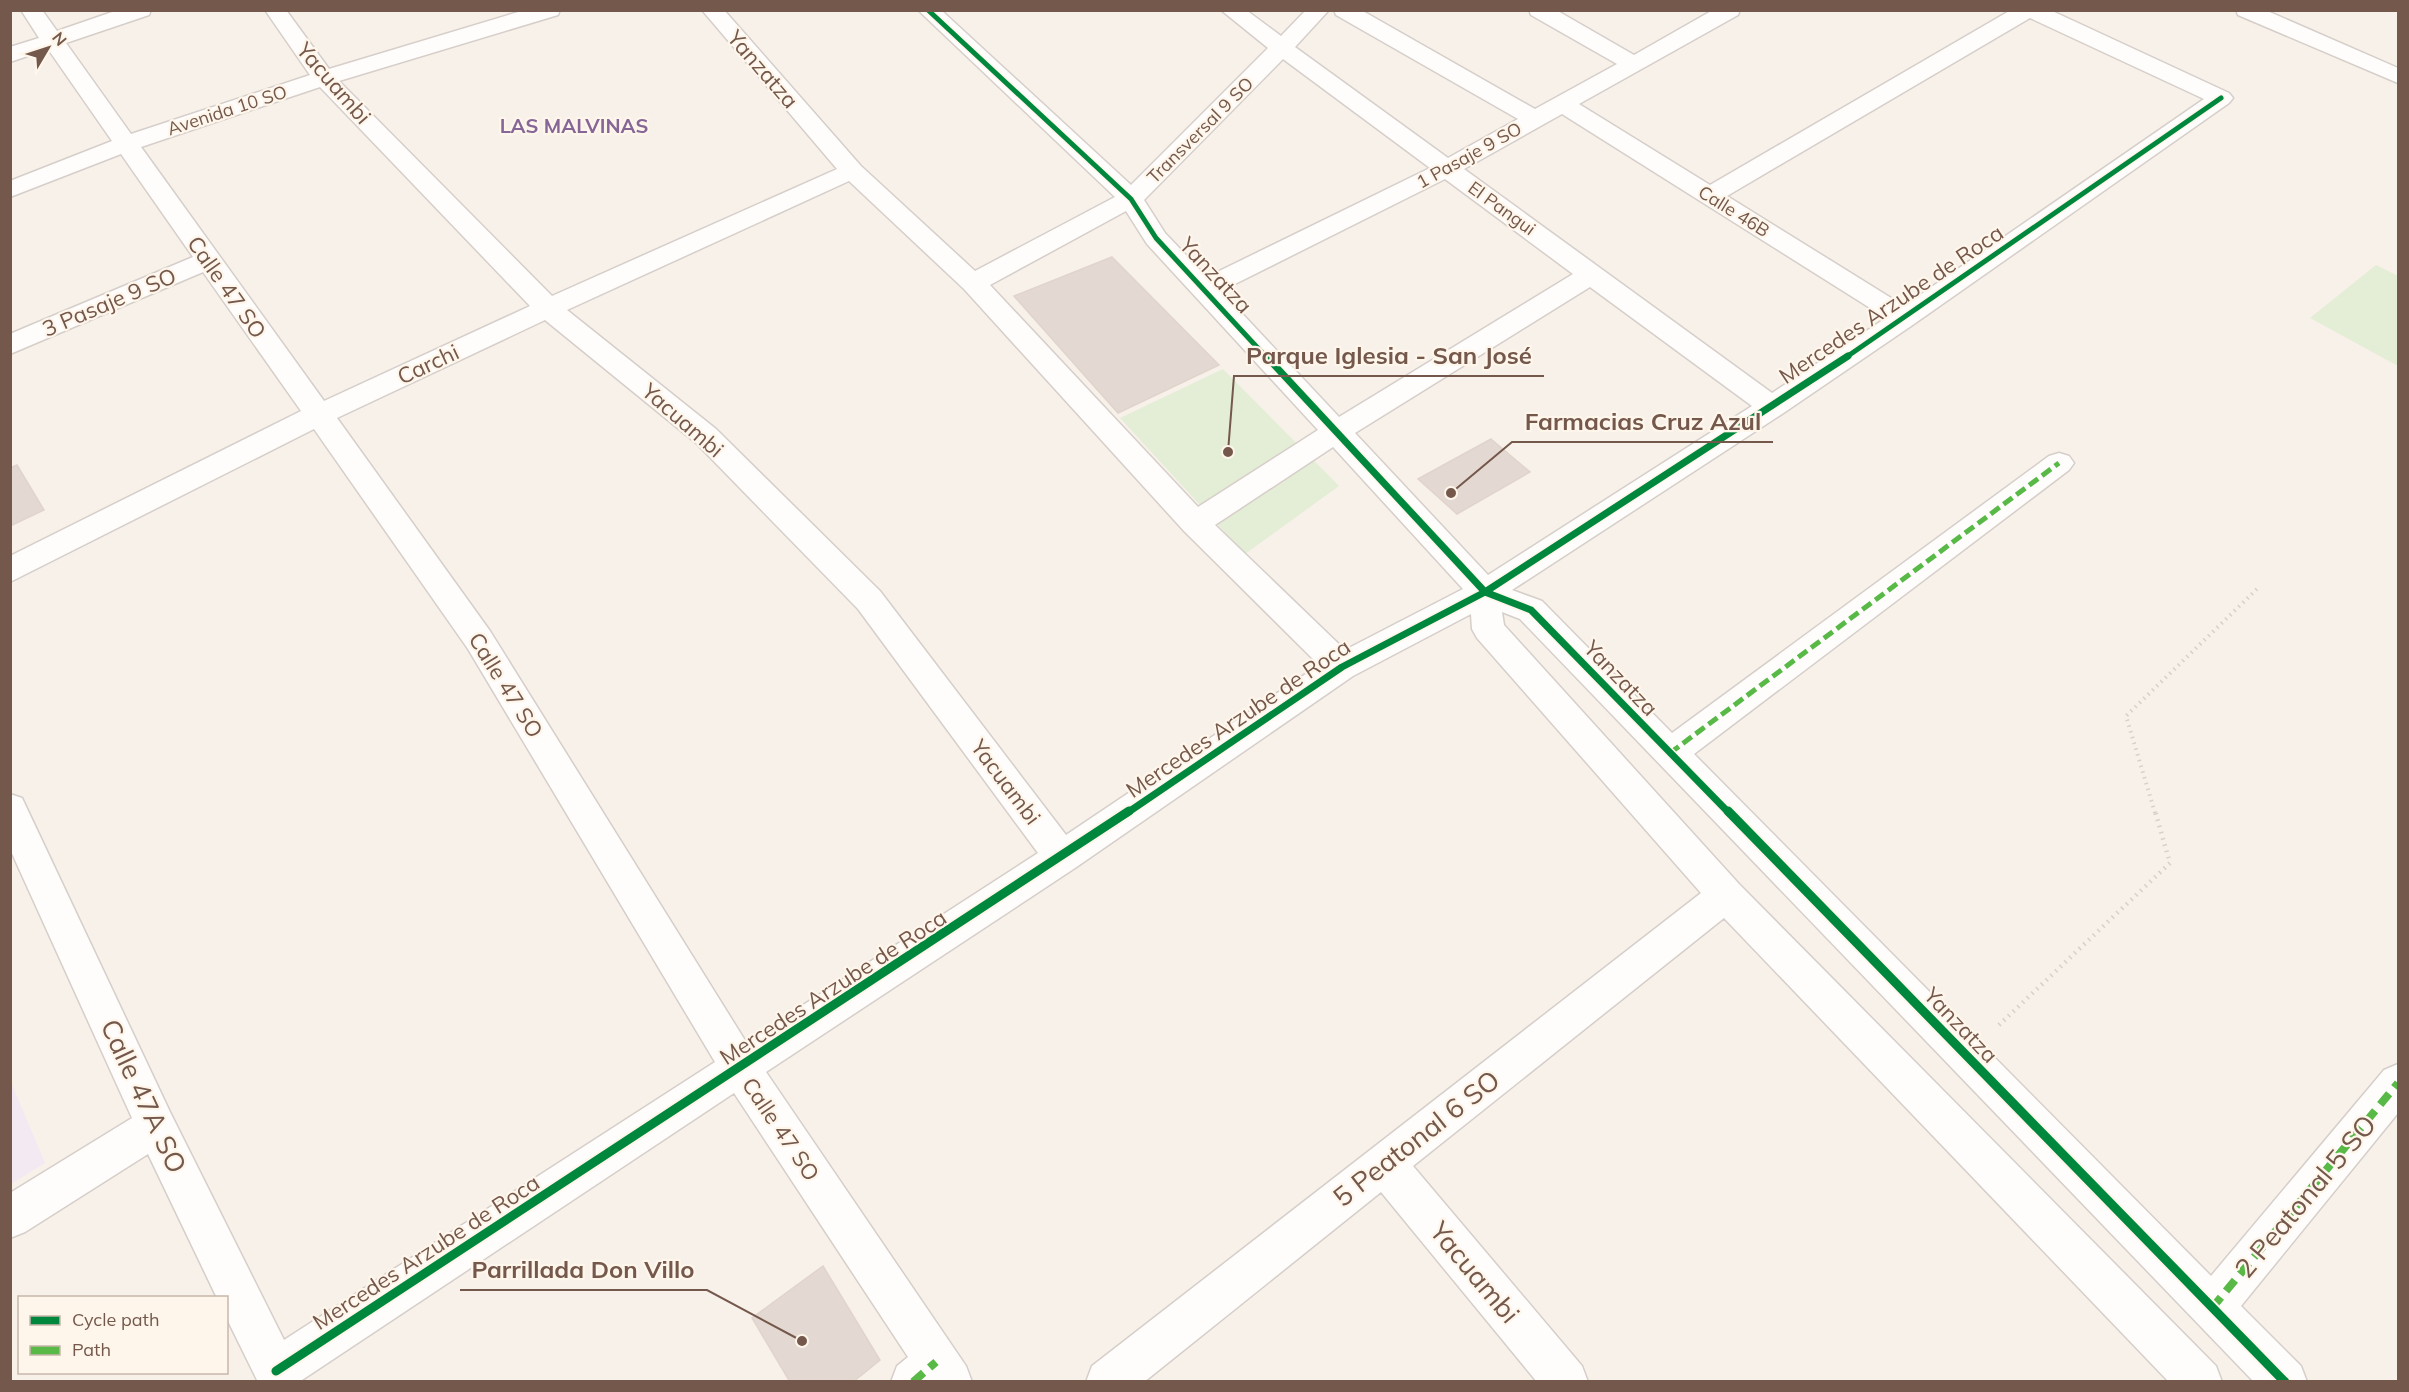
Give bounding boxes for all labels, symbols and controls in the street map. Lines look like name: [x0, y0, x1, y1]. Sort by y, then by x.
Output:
north arrow: [18, 18, 78, 78]
street label: Yanzatza: [721, 23, 805, 114]
text: N: [48, 28, 71, 50]
street label: Yacuambi: [290, 36, 377, 130]
street label: Transversal 9 SO: [1142, 72, 1258, 188]
street label: Avenida 10 SO: [164, 80, 290, 140]
district label: LAS MALVINAS: [500, 113, 648, 138]
street label: 1 Pasaje 9 SO: [1412, 117, 1526, 193]
street label: El Pangui: [1464, 176, 1540, 240]
street label: Calle 46B: [1694, 180, 1774, 242]
street label: Mercedes Arzube de Roca: [1773, 218, 2009, 390]
street label: Calle 47 SO: [181, 230, 273, 344]
street label: Yanzatza: [1173, 230, 1258, 319]
street label: 3 Pasaje 9 SO: [38, 261, 180, 343]
callout: Parque Iglesia - San José: [1234, 334, 1544, 376]
street label: Carchi: [393, 338, 463, 390]
text: Parque Iglesia - San José: [1246, 340, 1532, 370]
street label: Yacuambi: [636, 376, 730, 463]
callout: Farmacias Cruz Azul: [1512, 400, 1773, 442]
text: Farmacias Cruz Azul: [1525, 406, 1761, 436]
street label: Calle 47 SO: [463, 627, 549, 743]
street label: Mercedes Arzube de Roca: [1120, 632, 1356, 804]
street label: Yanzatza: [1577, 634, 1664, 722]
street label: Yacuambi: [964, 733, 1047, 830]
street label: Mercedes Arzube de Roca: [714, 903, 952, 1071]
street label: Yanzatza: [1917, 981, 2004, 1069]
street label: Calle 47A SO: [94, 1014, 194, 1178]
street label: 5 Peatonal 6 SO: [1326, 1062, 1506, 1214]
street label: Calle 47 SO: [736, 1072, 826, 1186]
street label: 2 Peatonal 5 SO: [2227, 1108, 2383, 1284]
street label: Mercedes Arzube de Roca: [307, 1168, 545, 1336]
street label: Yacuambi: [1422, 1214, 1527, 1330]
callout: Parrillada Don Villo: [460, 1248, 707, 1290]
text: Parrillada Don Villo: [471, 1254, 695, 1284]
legend: [18, 1296, 228, 1374]
text: Cycle path: [72, 1308, 159, 1331]
text: Path: [72, 1338, 111, 1361]

